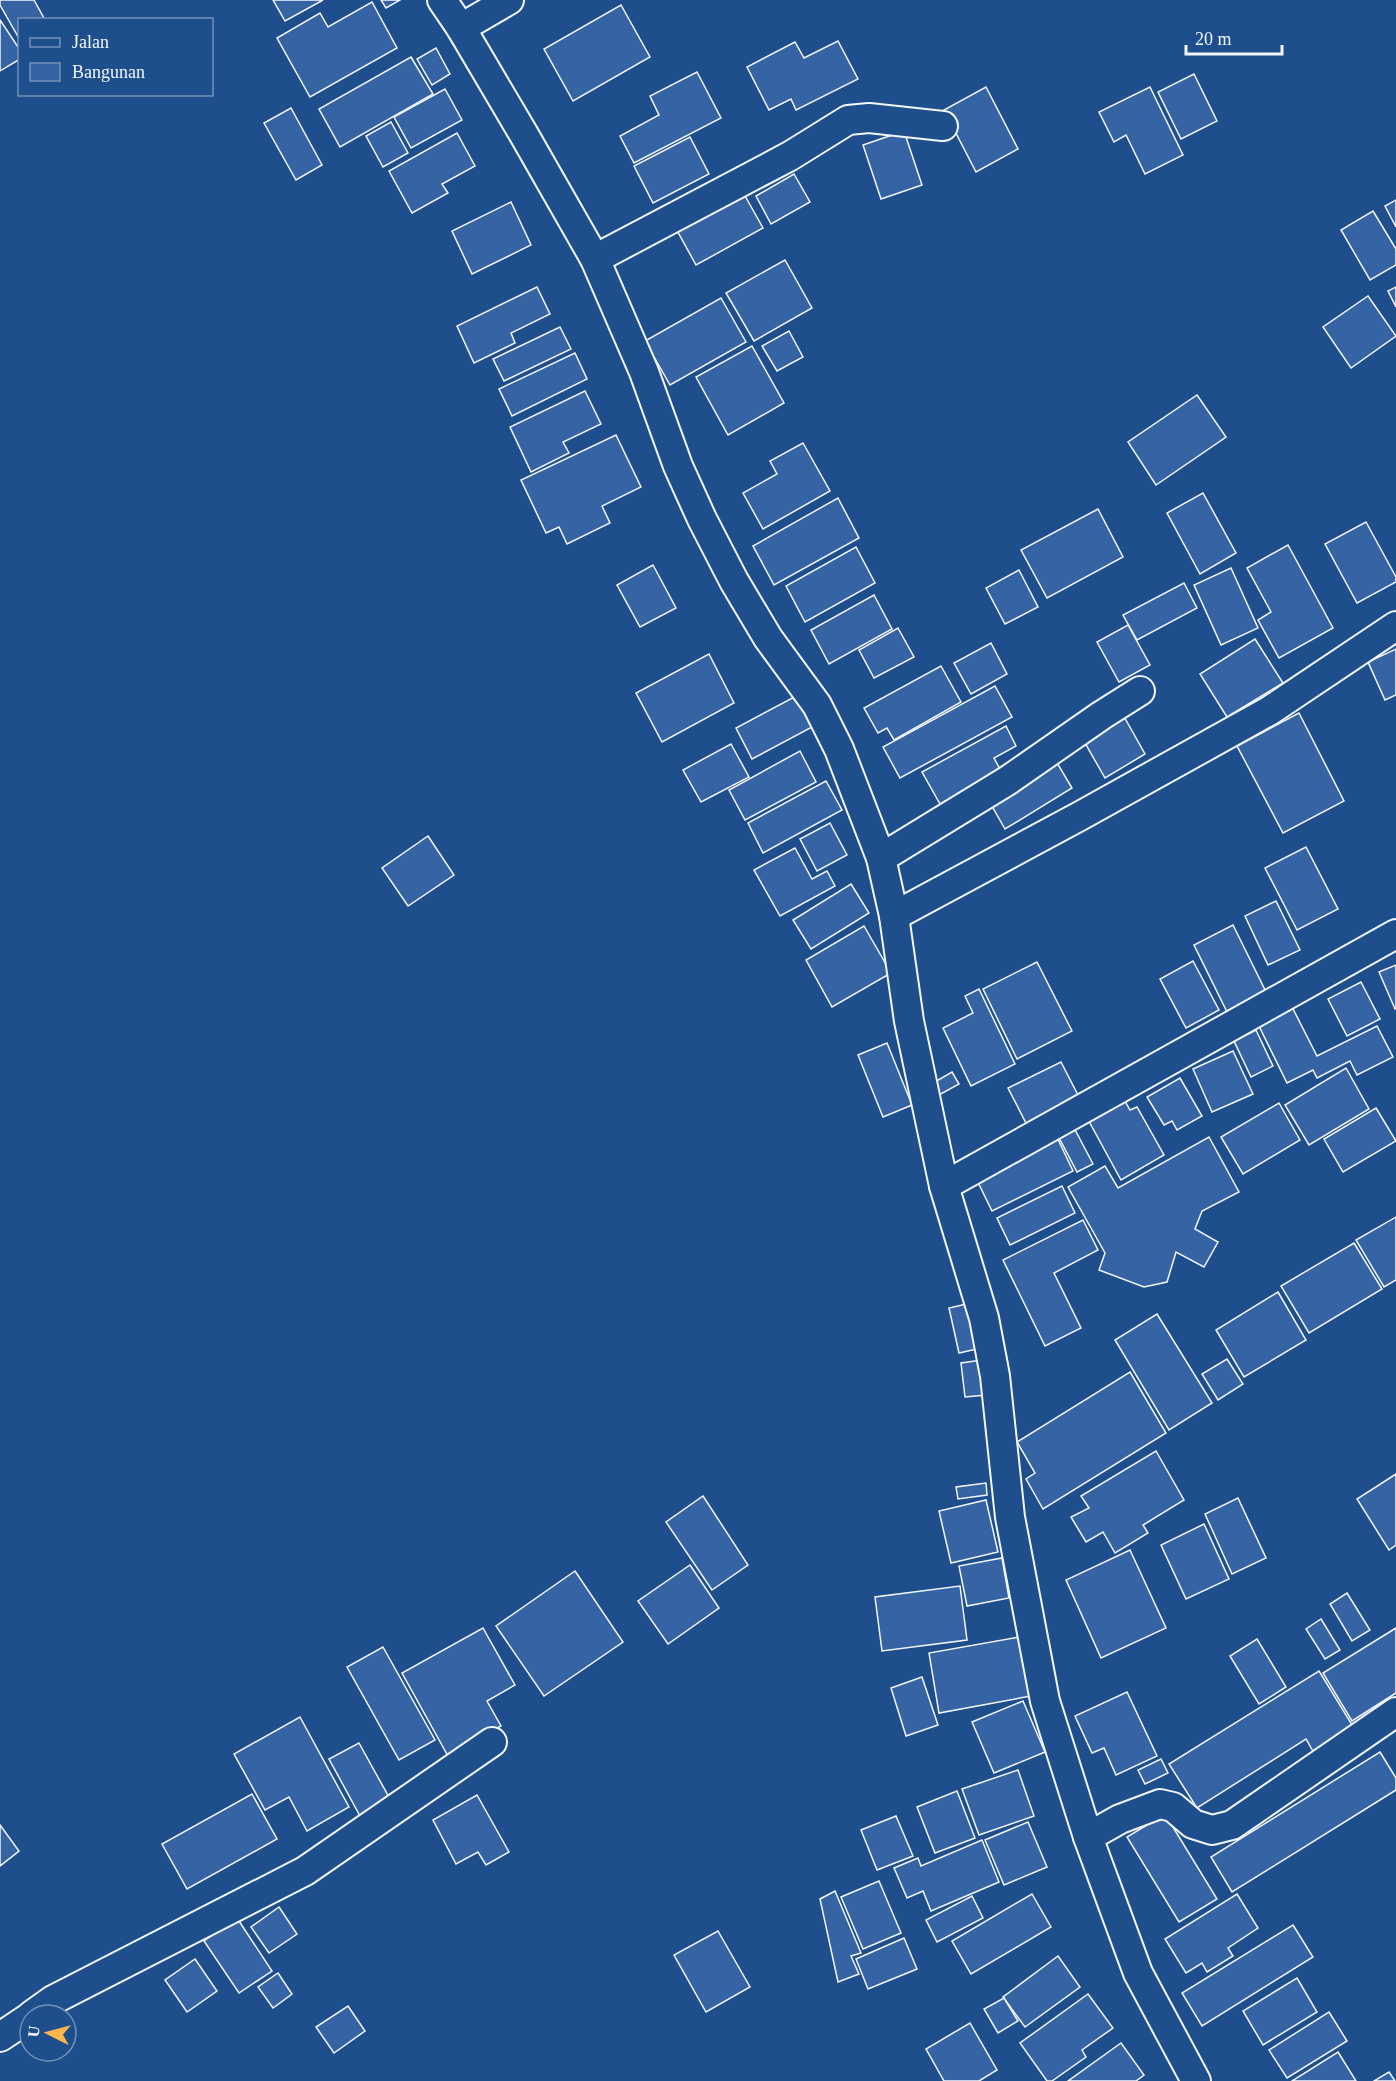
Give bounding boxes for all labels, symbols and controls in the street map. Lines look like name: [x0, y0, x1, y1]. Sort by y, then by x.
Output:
legend: [18, 18, 213, 96]
scale bar: [1186, 18, 1282, 56]
text: 20 m: [1195, 29, 1232, 49]
text: Jalan: [72, 32, 109, 52]
text: Bangunan: [72, 62, 145, 82]
north arrow: [18, 2003, 78, 2063]
text: U: [25, 2024, 43, 2038]

